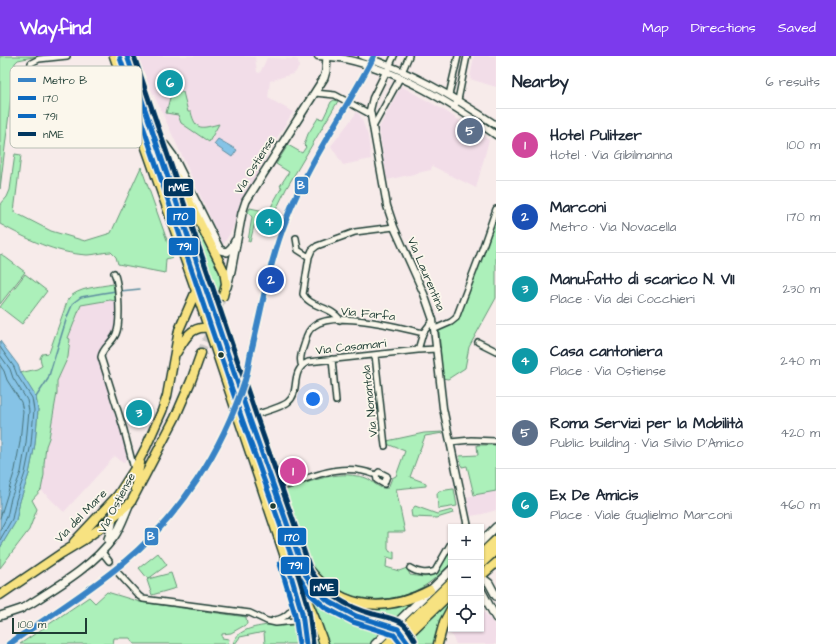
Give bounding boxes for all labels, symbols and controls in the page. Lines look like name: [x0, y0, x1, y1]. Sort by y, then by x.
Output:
text: Wayfind: [20, 15, 91, 42]
text: Map: [642, 18, 669, 38]
text: Directions: [691, 18, 756, 38]
text: Saved: [778, 18, 816, 38]
legend: [10, 66, 142, 148]
pin: 6: [157, 68, 183, 98]
text: Nearby: [512, 70, 569, 94]
text: Metro B: [43, 73, 87, 88]
text: 6 results: [765, 73, 820, 91]
text: 170: [43, 91, 58, 106]
text: 791: [43, 109, 58, 124]
pin: 5: [457, 116, 483, 146]
text: Hotel Pulitzer: [550, 125, 642, 146]
text: nME: [43, 127, 65, 142]
street label: Via Ostiense: [230, 132, 280, 197]
text: 1: [524, 136, 526, 154]
text: 100 m: [787, 136, 820, 154]
text: Hotel · Via Gibilmanna: [550, 146, 672, 164]
line badge: B: [294, 176, 309, 195]
line badge: nME: [163, 178, 194, 197]
text: B: [297, 178, 305, 193]
text: nME: [168, 180, 190, 195]
text: Marconi: [550, 197, 606, 218]
line badge: 170: [166, 207, 196, 226]
pin: 4: [256, 207, 282, 237]
text: 2: [521, 208, 529, 226]
text: 170 m: [787, 208, 820, 226]
text: 170: [173, 209, 189, 224]
text: Metro · Via Novacella: [550, 218, 676, 236]
street label: Via Laurentina: [403, 234, 449, 314]
line badge: 791: [168, 237, 199, 256]
text: 791: [176, 239, 192, 254]
pin: 2: [258, 265, 284, 295]
text: Manufatto di scarico N. VII: [550, 269, 735, 290]
text: 3: [522, 280, 528, 298]
text: 230 m: [782, 280, 820, 298]
text: Place · Via dei Cocchieri: [550, 290, 695, 308]
street label: Via Farfa: [340, 303, 396, 325]
street label: Via Casamari: [315, 335, 387, 359]
text: Casa cantoniera: [550, 341, 662, 362]
unlabelled marker: [216, 350, 226, 360]
text: 4: [521, 352, 529, 370]
text: 240 m: [780, 352, 820, 370]
text: Place · Via Ostiense: [550, 362, 666, 380]
street label: Via Nonantola: [358, 364, 382, 438]
your location: [303, 389, 323, 409]
pin: 3: [126, 398, 152, 428]
text: Roma Servizi per la Mobilità: [550, 413, 743, 434]
text: 5: [520, 424, 530, 442]
text: 420 m: [780, 424, 820, 442]
text: Public building · Via Silvio D'Amico: [550, 434, 744, 452]
pin: 1: [280, 456, 306, 486]
street label: Via Ostiense: [94, 469, 140, 536]
street label: Via del Mare: [51, 485, 111, 547]
text: Ex De Amicis: [550, 485, 639, 506]
text: 6: [521, 496, 529, 514]
text: 460 m: [779, 496, 820, 514]
unlabelled marker: [268, 501, 278, 511]
text: Place · Viale Guglielmo Marconi: [550, 506, 732, 524]
map controls: [448, 524, 484, 632]
button: +: [448, 524, 484, 560]
line badge: B: [144, 527, 159, 546]
line badge: 170: [277, 527, 307, 546]
text: B: [147, 529, 155, 544]
text: 170: [284, 530, 300, 545]
line badge: 791: [280, 556, 310, 575]
text: 791: [287, 558, 303, 573]
button: −: [448, 560, 484, 596]
line badge: nME: [309, 578, 339, 597]
text: nME: [313, 580, 335, 595]
button: locate: [448, 596, 484, 632]
scale bar: [12, 616, 87, 635]
text: 100 m: [18, 617, 46, 632]

